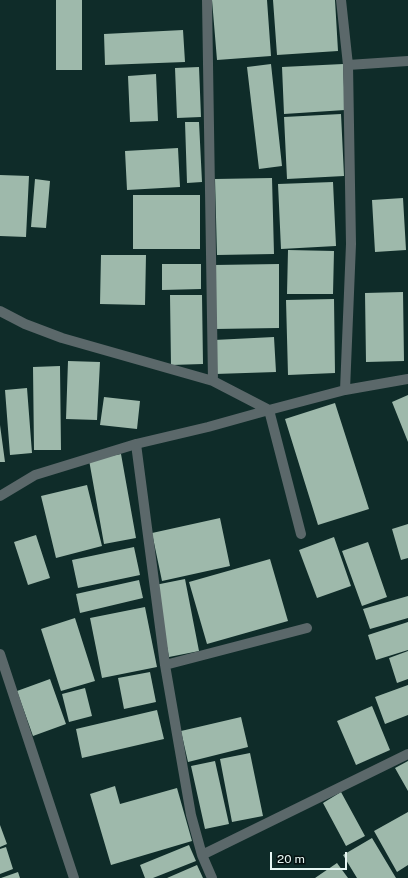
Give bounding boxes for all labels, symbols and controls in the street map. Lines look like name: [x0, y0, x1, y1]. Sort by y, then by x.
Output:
scale bar: [272, 844, 349, 870]
text: 20 m: [277, 852, 305, 866]

